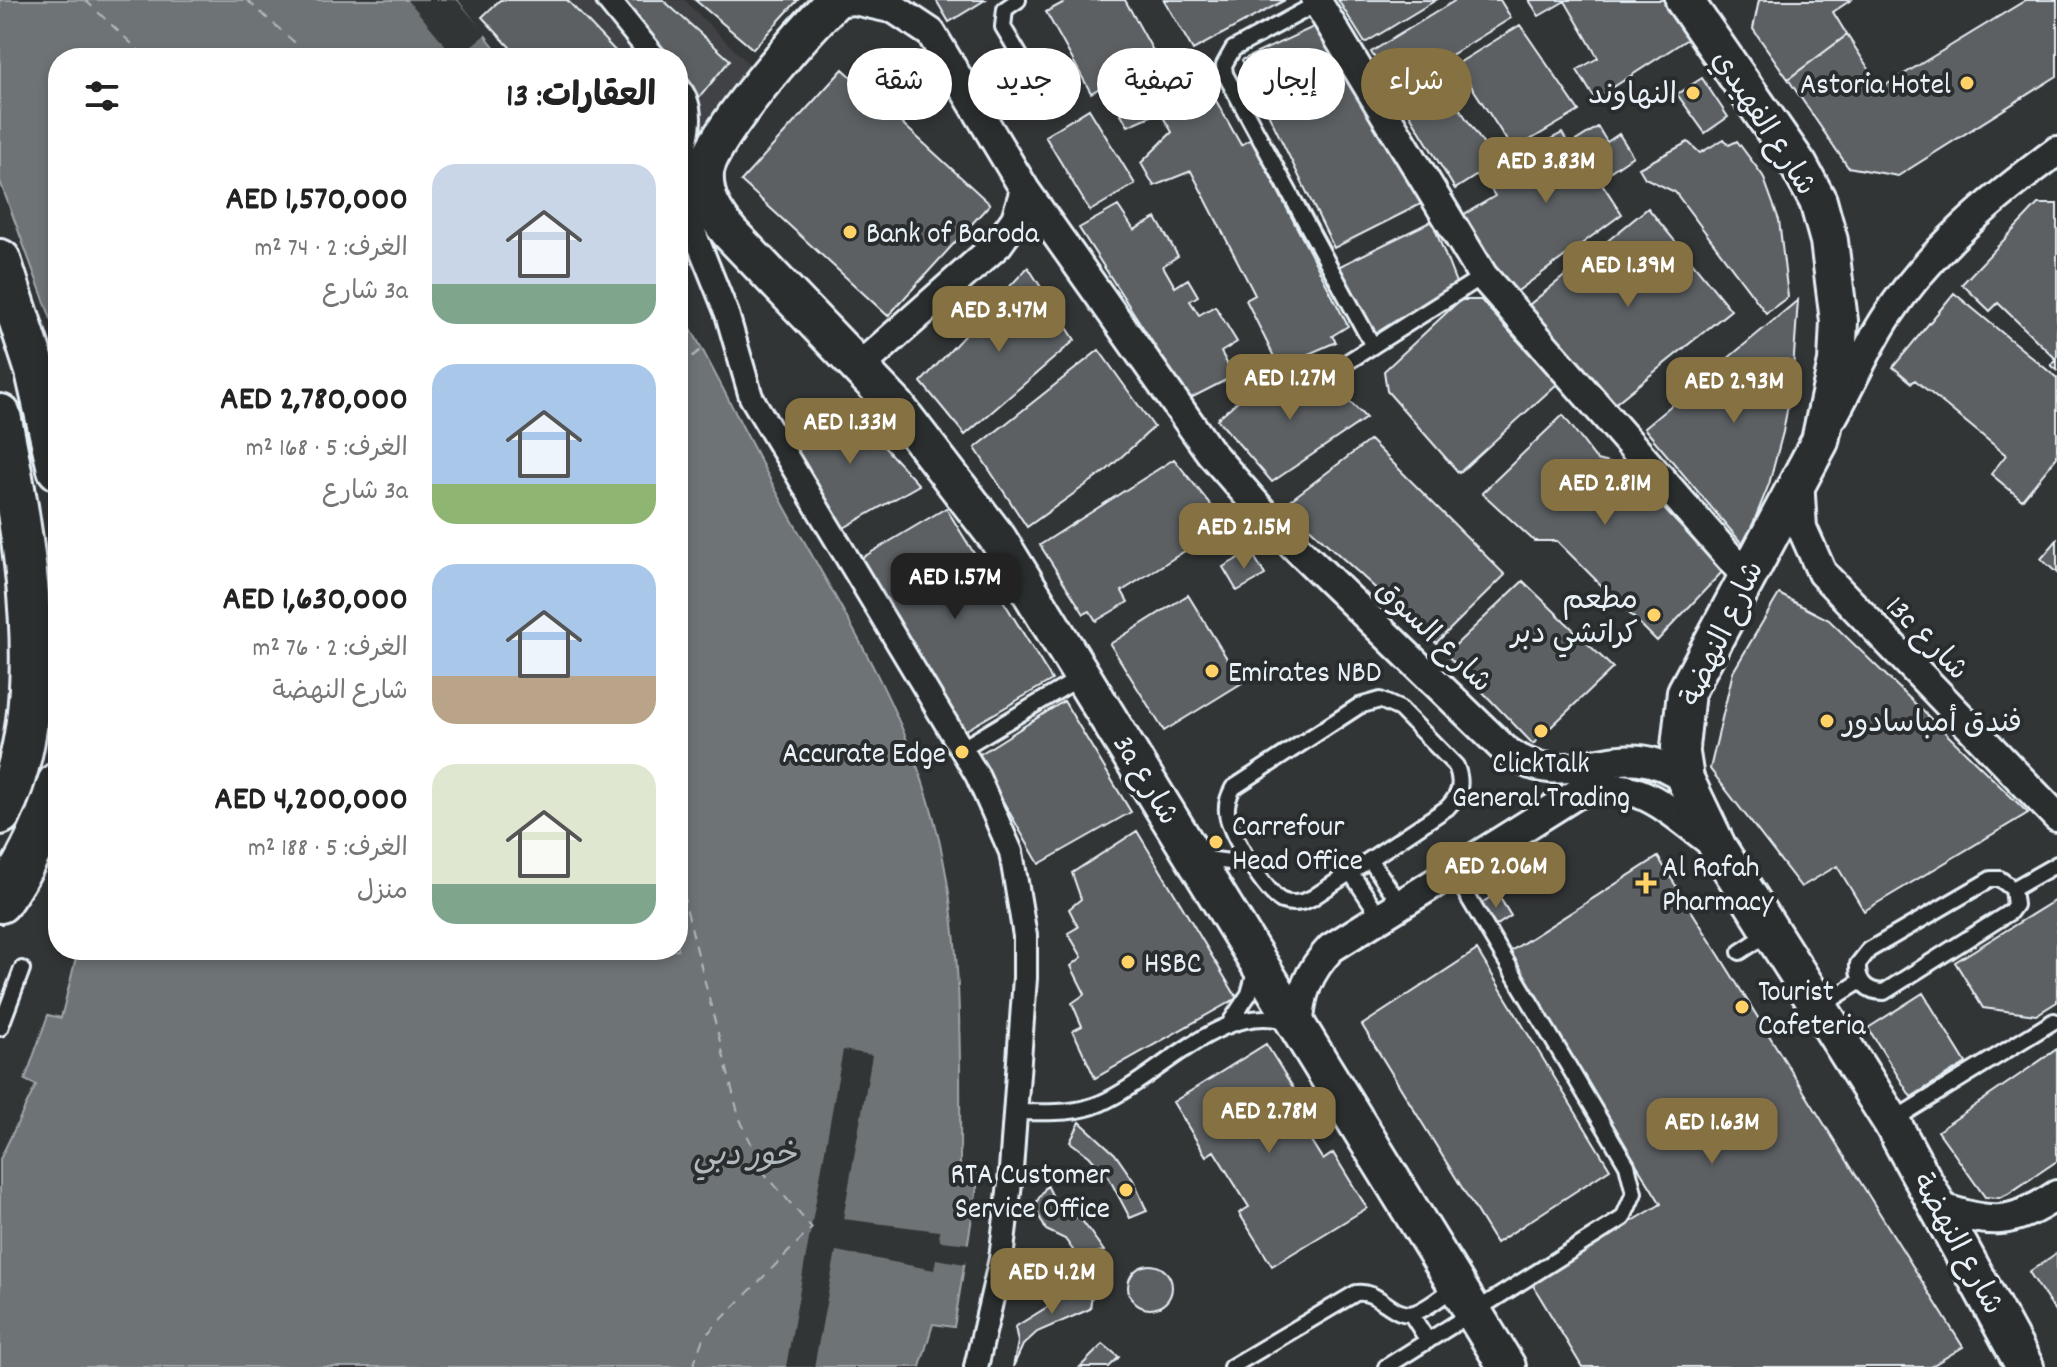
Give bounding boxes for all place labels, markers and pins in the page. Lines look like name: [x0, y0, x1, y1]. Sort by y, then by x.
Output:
place label: Astoria Hotel: [1800, 66, 1951, 109]
marker: Astoria Hotel: [1958, 74, 1976, 92]
place label: النهاوند: [1588, 76, 1677, 119]
marker: النهاوند: [1684, 84, 1702, 102]
pin: AED 3.83M: [1454, 137, 1638, 205]
place label: Bank of Baroda: [866, 215, 1040, 258]
marker: Bank of Baroda: [841, 223, 859, 241]
pin: AED 1.39M: [1536, 241, 1720, 309]
pin: AED 3.47M: [907, 286, 1091, 354]
pin: AED 1.27M: [1198, 354, 1382, 422]
pin: AED 2.93M: [1642, 357, 1826, 425]
pin: AED 1.33M: [758, 398, 942, 466]
pin: AED 2.81M: [1513, 459, 1697, 527]
pin: AED 2.15M: [1152, 503, 1336, 571]
pin: AED 1.57M: [863, 553, 1047, 621]
place label: مطعم كراتشي دبر: [1508, 581, 1638, 658]
marker: مطعم كراتشي دبر: [1645, 606, 1663, 624]
place label: Emirates NBD: [1228, 654, 1381, 697]
marker: Emirates NBD: [1203, 662, 1221, 680]
place label: فندق أمباسادور: [1840, 704, 2022, 747]
marker: فندق أمباسادور: [1818, 712, 1836, 730]
marker: ClickTalk General Trading: [1532, 722, 1550, 740]
place label: Accurate Edge: [782, 735, 946, 778]
marker: Accurate Edge: [953, 743, 971, 761]
place label: ClickTalk General Trading: [1452, 745, 1630, 822]
place label: Carrefour Head Office: [1232, 808, 1363, 885]
marker: Carrefour Head Office: [1207, 833, 1225, 851]
pin: AED 2.06M: [1404, 842, 1588, 910]
place label: Al Rafah Pharmacy: [1662, 849, 1774, 926]
marker: Al Rafah Pharmacy: [1637, 874, 1655, 892]
place label: HSBC: [1144, 945, 1202, 988]
marker: HSBC: [1119, 953, 1137, 971]
place label: Tourist Cafeteria: [1758, 973, 1867, 1050]
marker: Tourist Cafeteria: [1733, 998, 1751, 1016]
pin: AED 2.78M: [1177, 1087, 1361, 1155]
pin: AED 1.63M: [1620, 1098, 1804, 1166]
place label: RTA Customer Service Office: [950, 1156, 1110, 1233]
marker: RTA Customer Service Office: [1117, 1181, 1135, 1199]
pin: AED 4.2M: [969, 1248, 1135, 1316]

